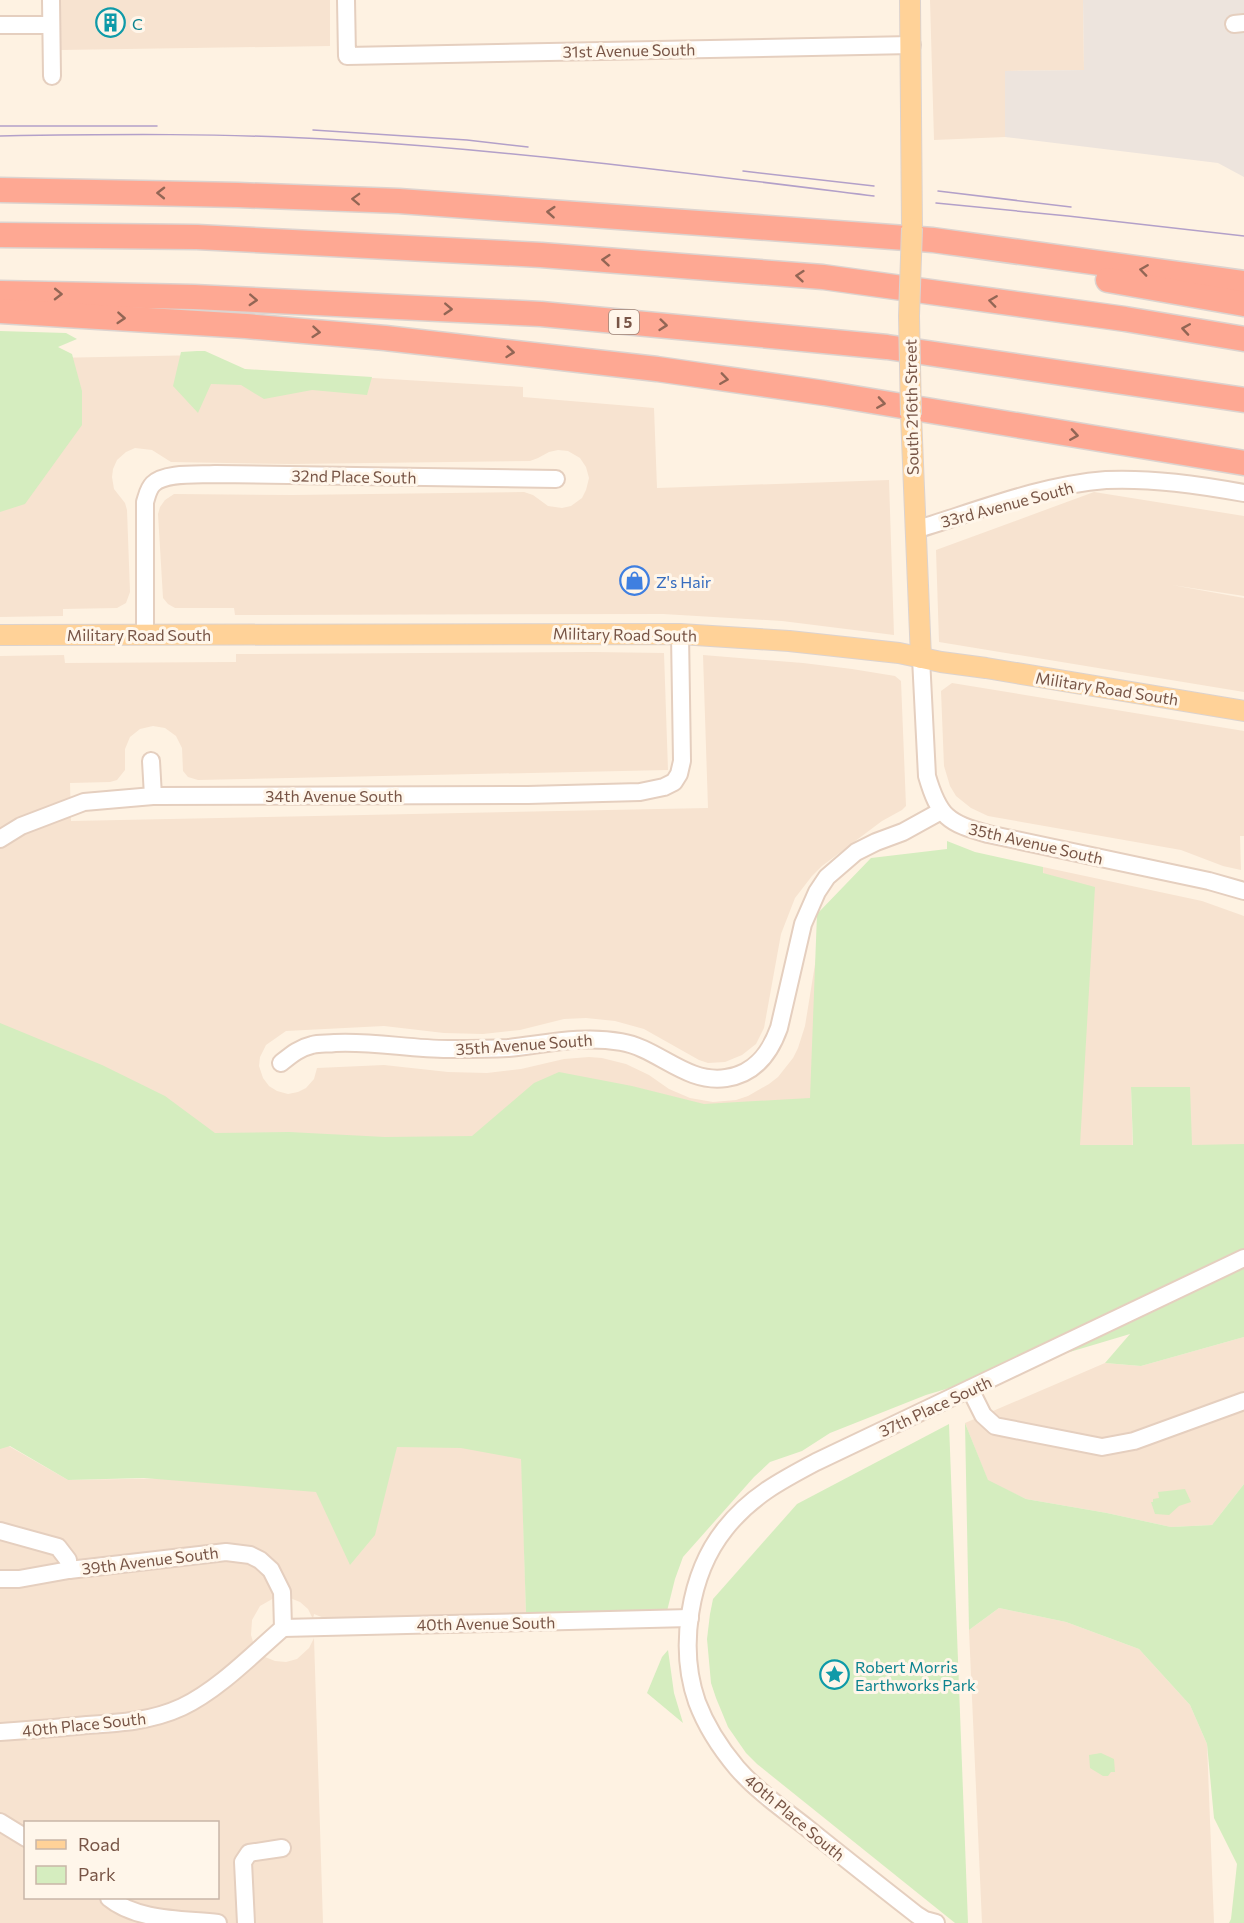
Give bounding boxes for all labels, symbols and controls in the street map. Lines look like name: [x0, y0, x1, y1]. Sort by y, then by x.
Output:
building icon: C: [95, 7, 127, 39]
place label: C: [132, 14, 143, 33]
street label: 31st Avenue South: [562, 39, 696, 61]
one-way arrow: [157, 187, 166, 199]
one-way arrow: [352, 193, 361, 206]
one-way arrow: [546, 206, 555, 219]
one-way arrow: [601, 254, 610, 267]
one-way arrow: [1140, 264, 1149, 276]
one-way arrow: [796, 269, 805, 282]
one-way arrow: [54, 288, 63, 300]
one-way arrow: [249, 294, 258, 307]
one-way arrow: [989, 296, 998, 308]
one-way arrow: [444, 303, 453, 316]
road number: I 5: [609, 310, 639, 334]
one-way arrow: [117, 311, 126, 324]
one-way arrow: [659, 318, 668, 331]
one-way arrow: [1182, 324, 1191, 336]
one-way arrow: [311, 325, 320, 338]
street label: South 216th Street: [900, 338, 922, 475]
one-way arrow: [505, 345, 514, 358]
one-way arrow: [719, 372, 729, 384]
one-way arrow: [876, 396, 886, 409]
one-way arrow: [1069, 428, 1078, 440]
street label: 32nd Place South: [291, 465, 417, 487]
street label: 33rd Avenue South: [939, 477, 1075, 531]
shop icon: Z's Hair: [619, 565, 651, 597]
place label: Z's Hair: [656, 572, 712, 591]
street label: Military Road South: [553, 623, 697, 645]
street label: Military Road South: [67, 625, 211, 644]
street label: Military Road South: [1034, 667, 1180, 709]
street label: 34th Avenue South: [265, 786, 403, 805]
street label: 35th Avenue South: [967, 818, 1105, 868]
street label: 35th Avenue South: [455, 1030, 593, 1058]
street label: 37th Place South: [876, 1372, 994, 1440]
street label: 39th Avenue South: [81, 1542, 219, 1578]
street label: 40th Avenue South: [416, 1612, 556, 1634]
place label: Robert Morris Earthworks Park: [855, 1657, 976, 1694]
place icon: Robert Morris Earthworks Park: [818, 1659, 850, 1691]
street label: 40th Place South: [21, 1708, 147, 1740]
street label: 40th Place South: [741, 1770, 849, 1864]
legend: [24, 1821, 219, 1899]
text: Road: [78, 1833, 120, 1855]
text: Park: [78, 1863, 116, 1885]

